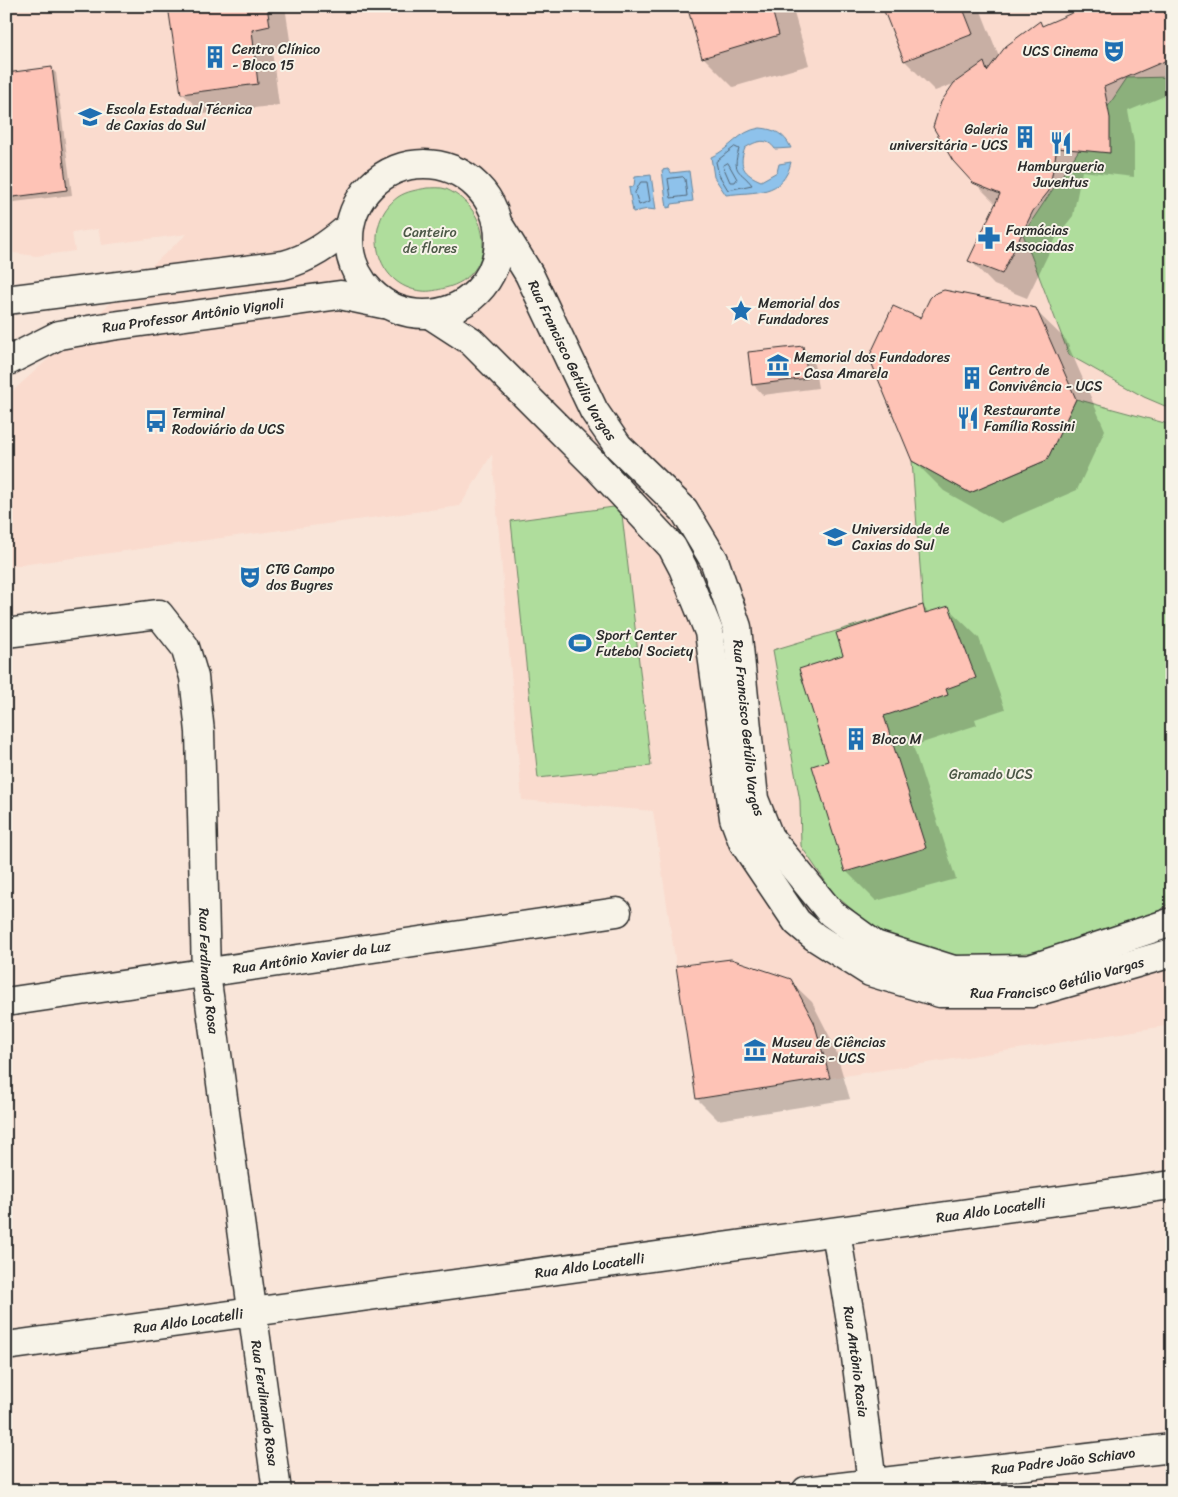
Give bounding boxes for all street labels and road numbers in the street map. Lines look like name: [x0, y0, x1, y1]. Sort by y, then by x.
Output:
street label: Rua Francisco Getúlio Vargas: [521, 276, 623, 447]
street label: Rua Professor Antônio Vignoli: [100, 291, 286, 340]
street label: Rua Francisco Getúlio Vargas: [725, 639, 772, 821]
street label: Rua Ferdinando Rosa: [191, 907, 226, 1037]
street label: Rua Antônio Xavier da Luz: [231, 933, 393, 981]
street label: Rua Francisco Getúlio Vargas: [970, 949, 1148, 1006]
street label: Rua Aldo Locatelli: [934, 1190, 1048, 1230]
street label: Rua Aldo Locatelli: [533, 1246, 647, 1286]
street label: Rua Aldo Locatelli: [132, 1301, 246, 1341]
street label: Rua Antônio Rasia: [836, 1304, 876, 1419]
street label: Rua Ferdinando Rosa: [243, 1339, 286, 1469]
street label: Rua Padre João Schiavo: [990, 1440, 1137, 1482]

